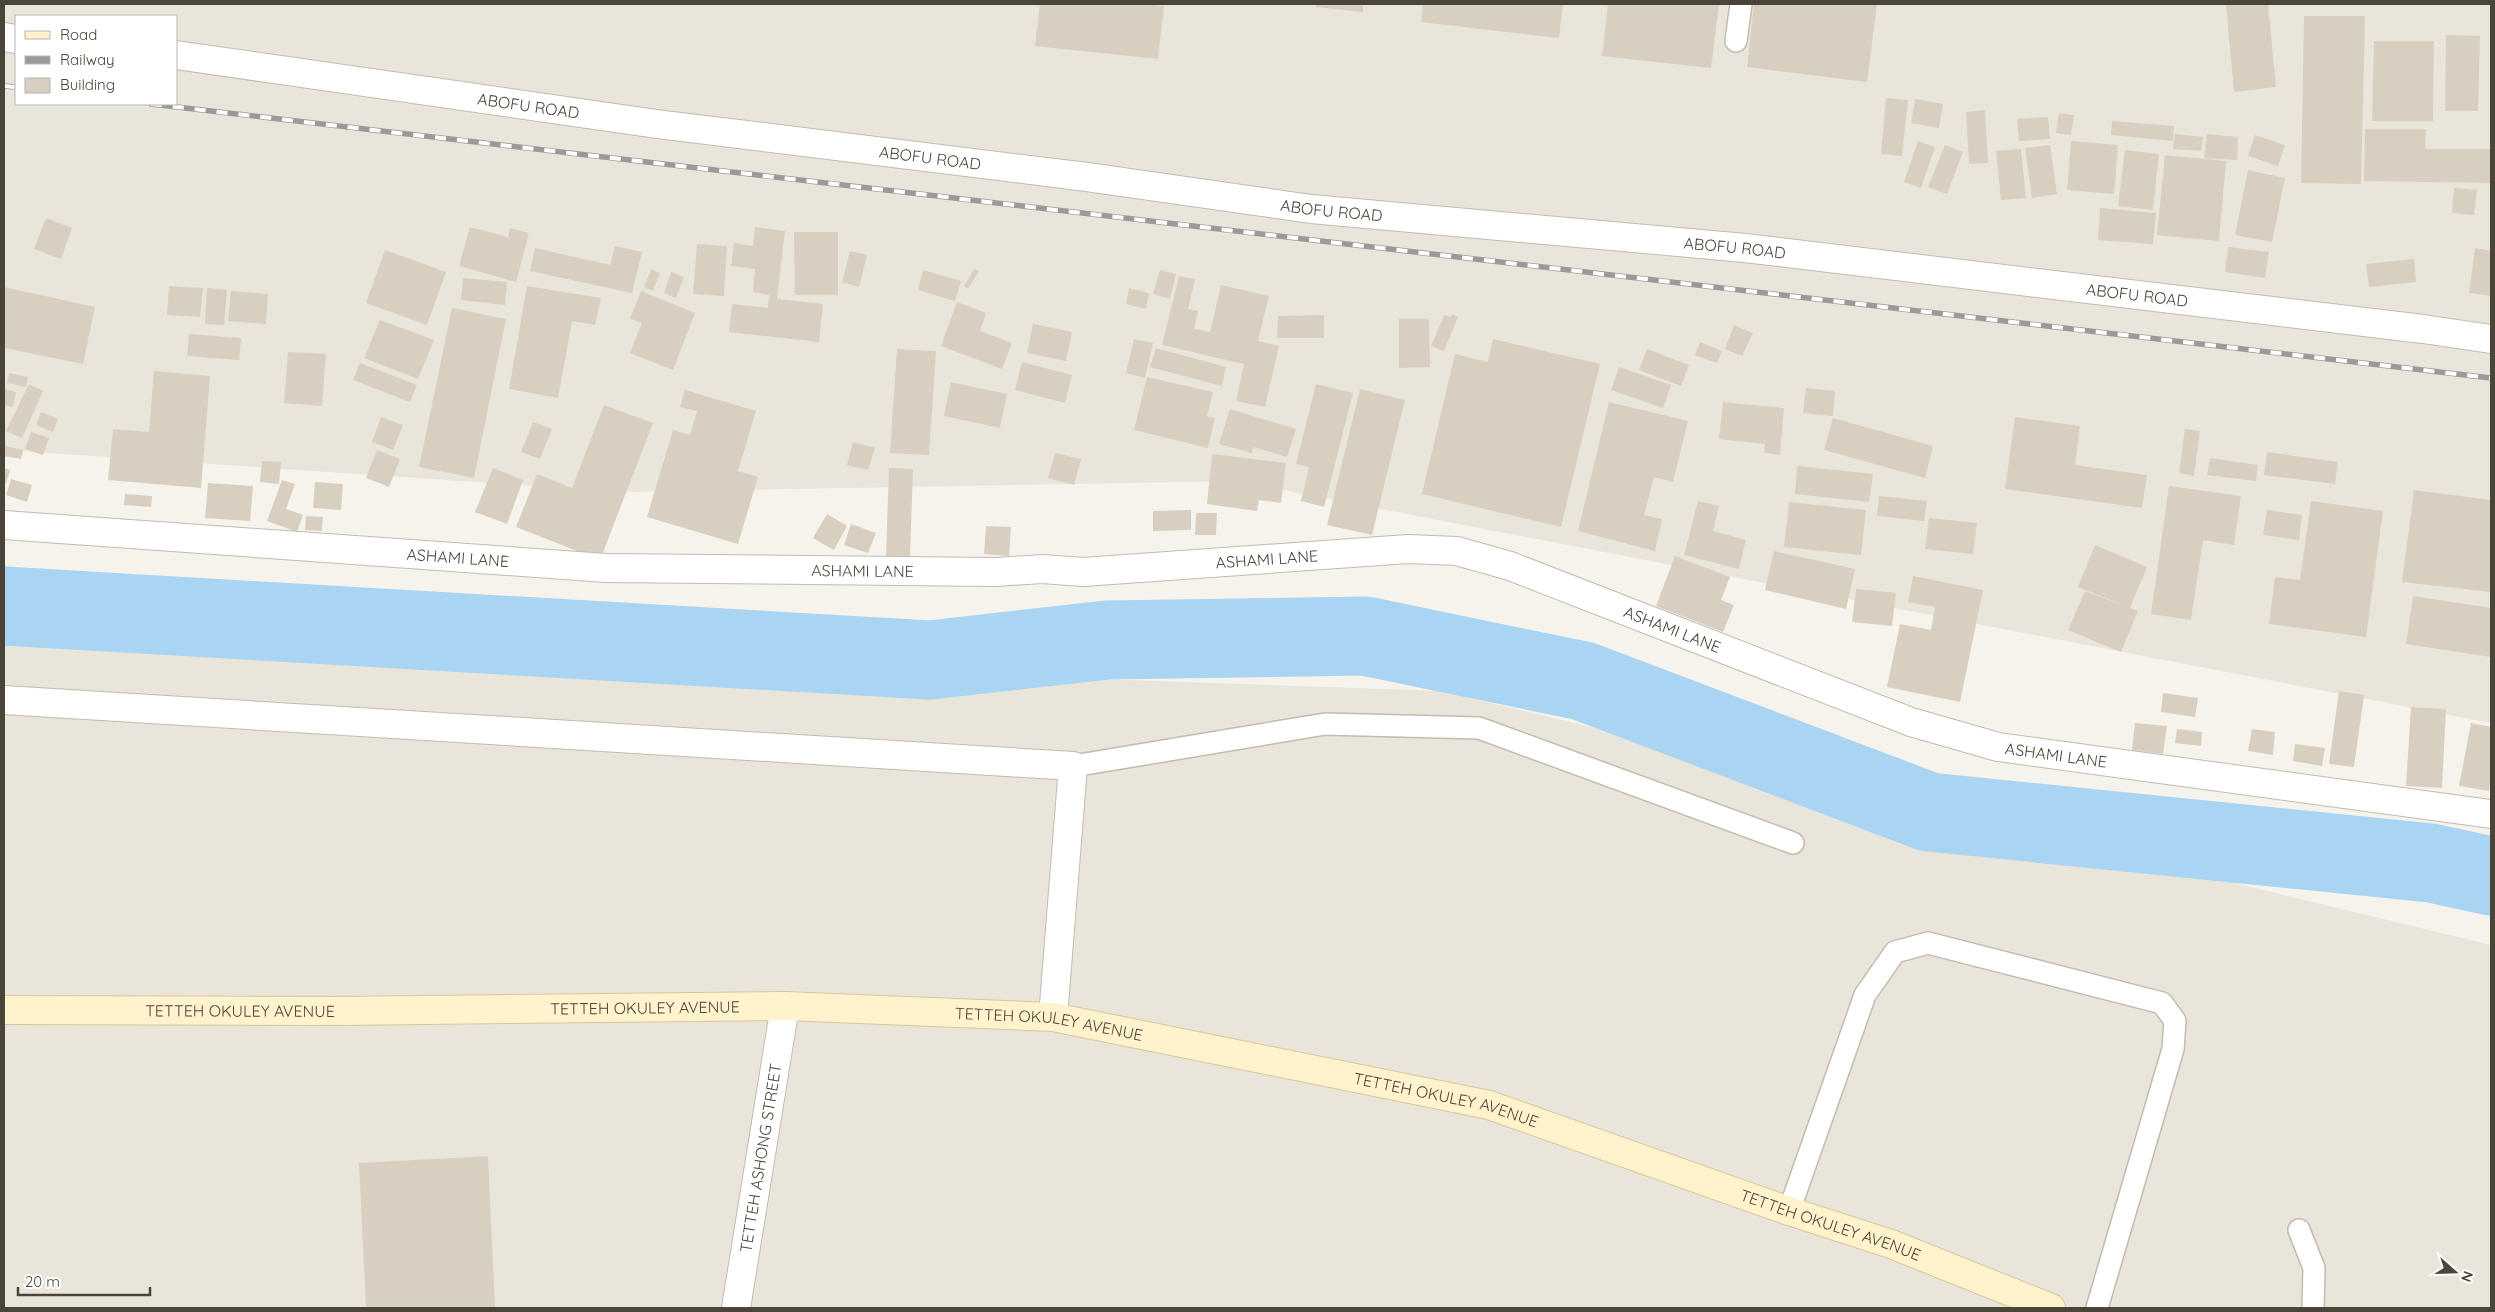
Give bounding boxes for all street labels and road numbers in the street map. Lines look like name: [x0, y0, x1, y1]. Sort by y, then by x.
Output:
street label: ABOFU ROAD: [476, 88, 581, 123]
street label: ABOFU ROAD: [878, 141, 982, 174]
street label: ABOFU ROAD: [1279, 195, 1383, 225]
street label: ABOFU ROAD: [1683, 233, 1787, 263]
street label: ABOFU ROAD: [2085, 279, 2189, 311]
street label: ASHAMI LANE: [406, 544, 510, 571]
street label: ASHAMI LANE: [1215, 545, 1319, 573]
street label: ASHAMI LANE: [811, 560, 914, 581]
street label: ASHAMI LANE: [1621, 601, 1724, 657]
street label: ASHAMI LANE: [2004, 738, 2108, 772]
street label: TETTEH OKULEY AVENUE: [550, 997, 740, 1019]
street label: TETTEH OKULEY AVENUE: [145, 1000, 335, 1021]
street label: TETTEH OKULEY AVENUE: [955, 1003, 1145, 1045]
street label: TETTEH ASHONG STREET: [735, 1062, 786, 1254]
street label: TETTEH OKULEY AVENUE: [1352, 1068, 1541, 1132]
street label: TETTEH OKULEY AVENUE: [1738, 1185, 1924, 1265]

